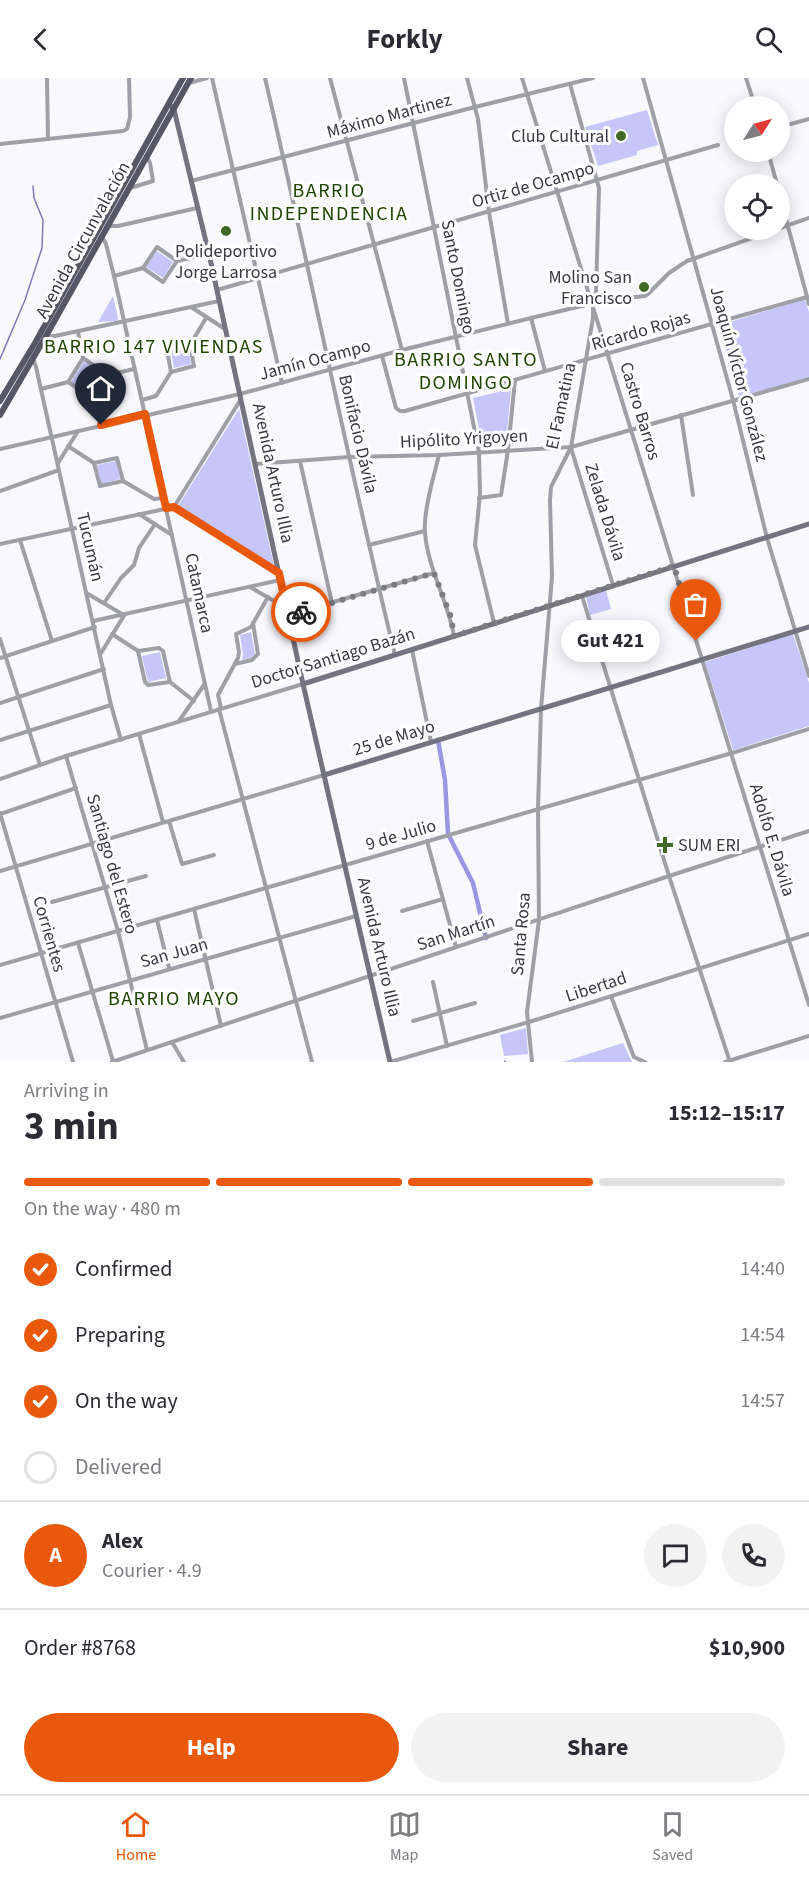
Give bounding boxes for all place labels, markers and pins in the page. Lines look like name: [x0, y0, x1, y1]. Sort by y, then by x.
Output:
place label: Club Cultural: [511, 124, 609, 149]
marker: Club Cultural: [614, 129, 628, 143]
marker: Polideportivo Jorge Larrosa: [219, 224, 233, 238]
place label: Polideportivo Jorge Larrosa: [175, 239, 277, 285]
place label: Molino San Francisco: [548, 265, 632, 311]
marker: Molino San Francisco: [637, 280, 651, 294]
pin: [75, 363, 126, 425]
pin: [670, 579, 721, 641]
callout: Gut 421: [561, 620, 660, 662]
place label: SUM ERI: [678, 833, 740, 858]
marker: SUM ERI: [656, 836, 674, 854]

